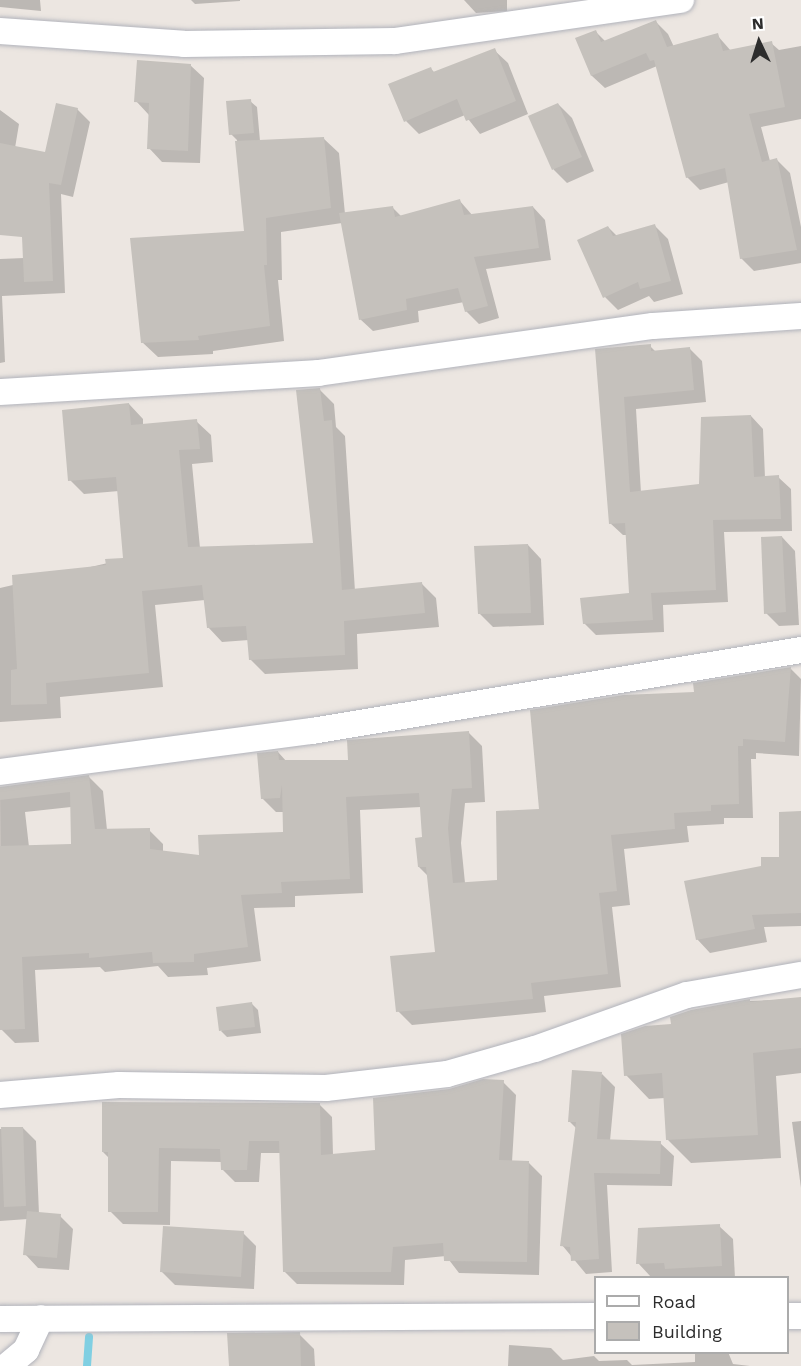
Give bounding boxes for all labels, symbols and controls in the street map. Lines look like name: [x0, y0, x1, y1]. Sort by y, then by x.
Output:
north arrow: [729, 12, 789, 72]
text: N: [751, 14, 764, 33]
legend: [594, 1276, 789, 1354]
text: Road: [652, 1291, 696, 1312]
text: Building: [652, 1321, 722, 1342]

